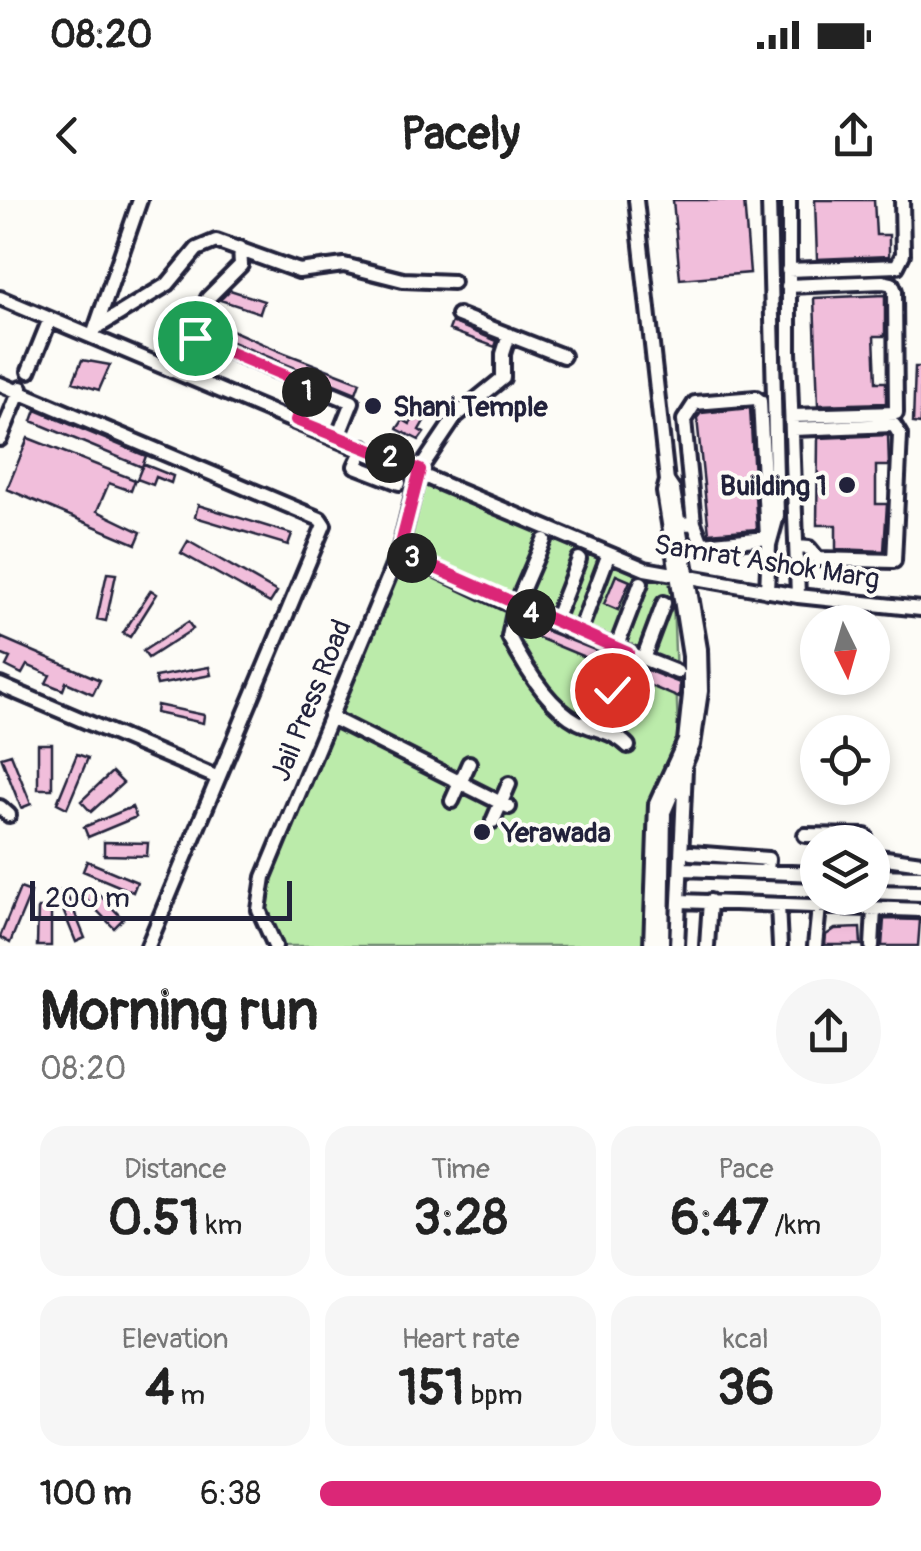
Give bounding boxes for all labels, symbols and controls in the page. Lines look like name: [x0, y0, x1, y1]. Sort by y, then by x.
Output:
text: 08:20: [50, 11, 152, 59]
text: Pacely: [401, 107, 520, 163]
icon: back: [40, 108, 95, 163]
icon: share: [826, 108, 881, 163]
pin: [153, 296, 238, 381]
icon: arrive: [168, 311, 223, 366]
pin: 1: [282, 367, 332, 417]
text: 1: [302, 374, 312, 409]
place label: Shani Temple: [393, 390, 549, 425]
marker: Shani Temple: [362, 395, 384, 417]
pin: 2: [365, 433, 415, 483]
text: 2: [382, 440, 398, 475]
place label: Building 1: [720, 469, 827, 504]
marker: Building 1: [836, 474, 858, 496]
street label: Samrat Ashok Marg: [652, 527, 882, 598]
pin: 3: [387, 533, 437, 583]
text: 3: [404, 540, 420, 575]
pin: 4: [506, 589, 556, 639]
text: 4: [523, 596, 539, 631]
north arrow: [800, 605, 890, 695]
map controls: [800, 605, 890, 915]
street label: Jail Press Road: [263, 615, 360, 787]
pin: [570, 648, 655, 733]
icon: check: [585, 663, 640, 718]
button: locate: [800, 715, 890, 805]
place label: Yerawada: [500, 816, 611, 851]
marker: Yerawada: [471, 821, 493, 843]
button: layers: [800, 825, 890, 915]
scale bar: [30, 876, 292, 920]
text: 200 m: [45, 881, 130, 916]
text: Morning run: [40, 977, 318, 1046]
button: share: [776, 979, 881, 1084]
text: 08:20: [40, 1049, 126, 1089]
text: Distance: [124, 1152, 226, 1187]
text: Time: [431, 1152, 490, 1187]
text: Pace: [718, 1152, 774, 1187]
text: 0.51: [108, 1187, 200, 1250]
text: 3:28: [413, 1187, 508, 1250]
text: 6:47: [671, 1187, 768, 1250]
text: km: [200, 1208, 242, 1243]
text: /km: [768, 1208, 821, 1243]
text: Elevation: [122, 1322, 229, 1357]
text: Heart rate: [401, 1322, 520, 1357]
text: kcal: [723, 1322, 769, 1357]
text: 4: [145, 1357, 174, 1420]
text: 151: [398, 1357, 465, 1420]
text: 36: [717, 1357, 774, 1420]
text: m: [174, 1378, 205, 1413]
text: bpm: [465, 1378, 523, 1413]
text: 100 m: [40, 1474, 132, 1514]
text: 6:38: [200, 1474, 261, 1514]

